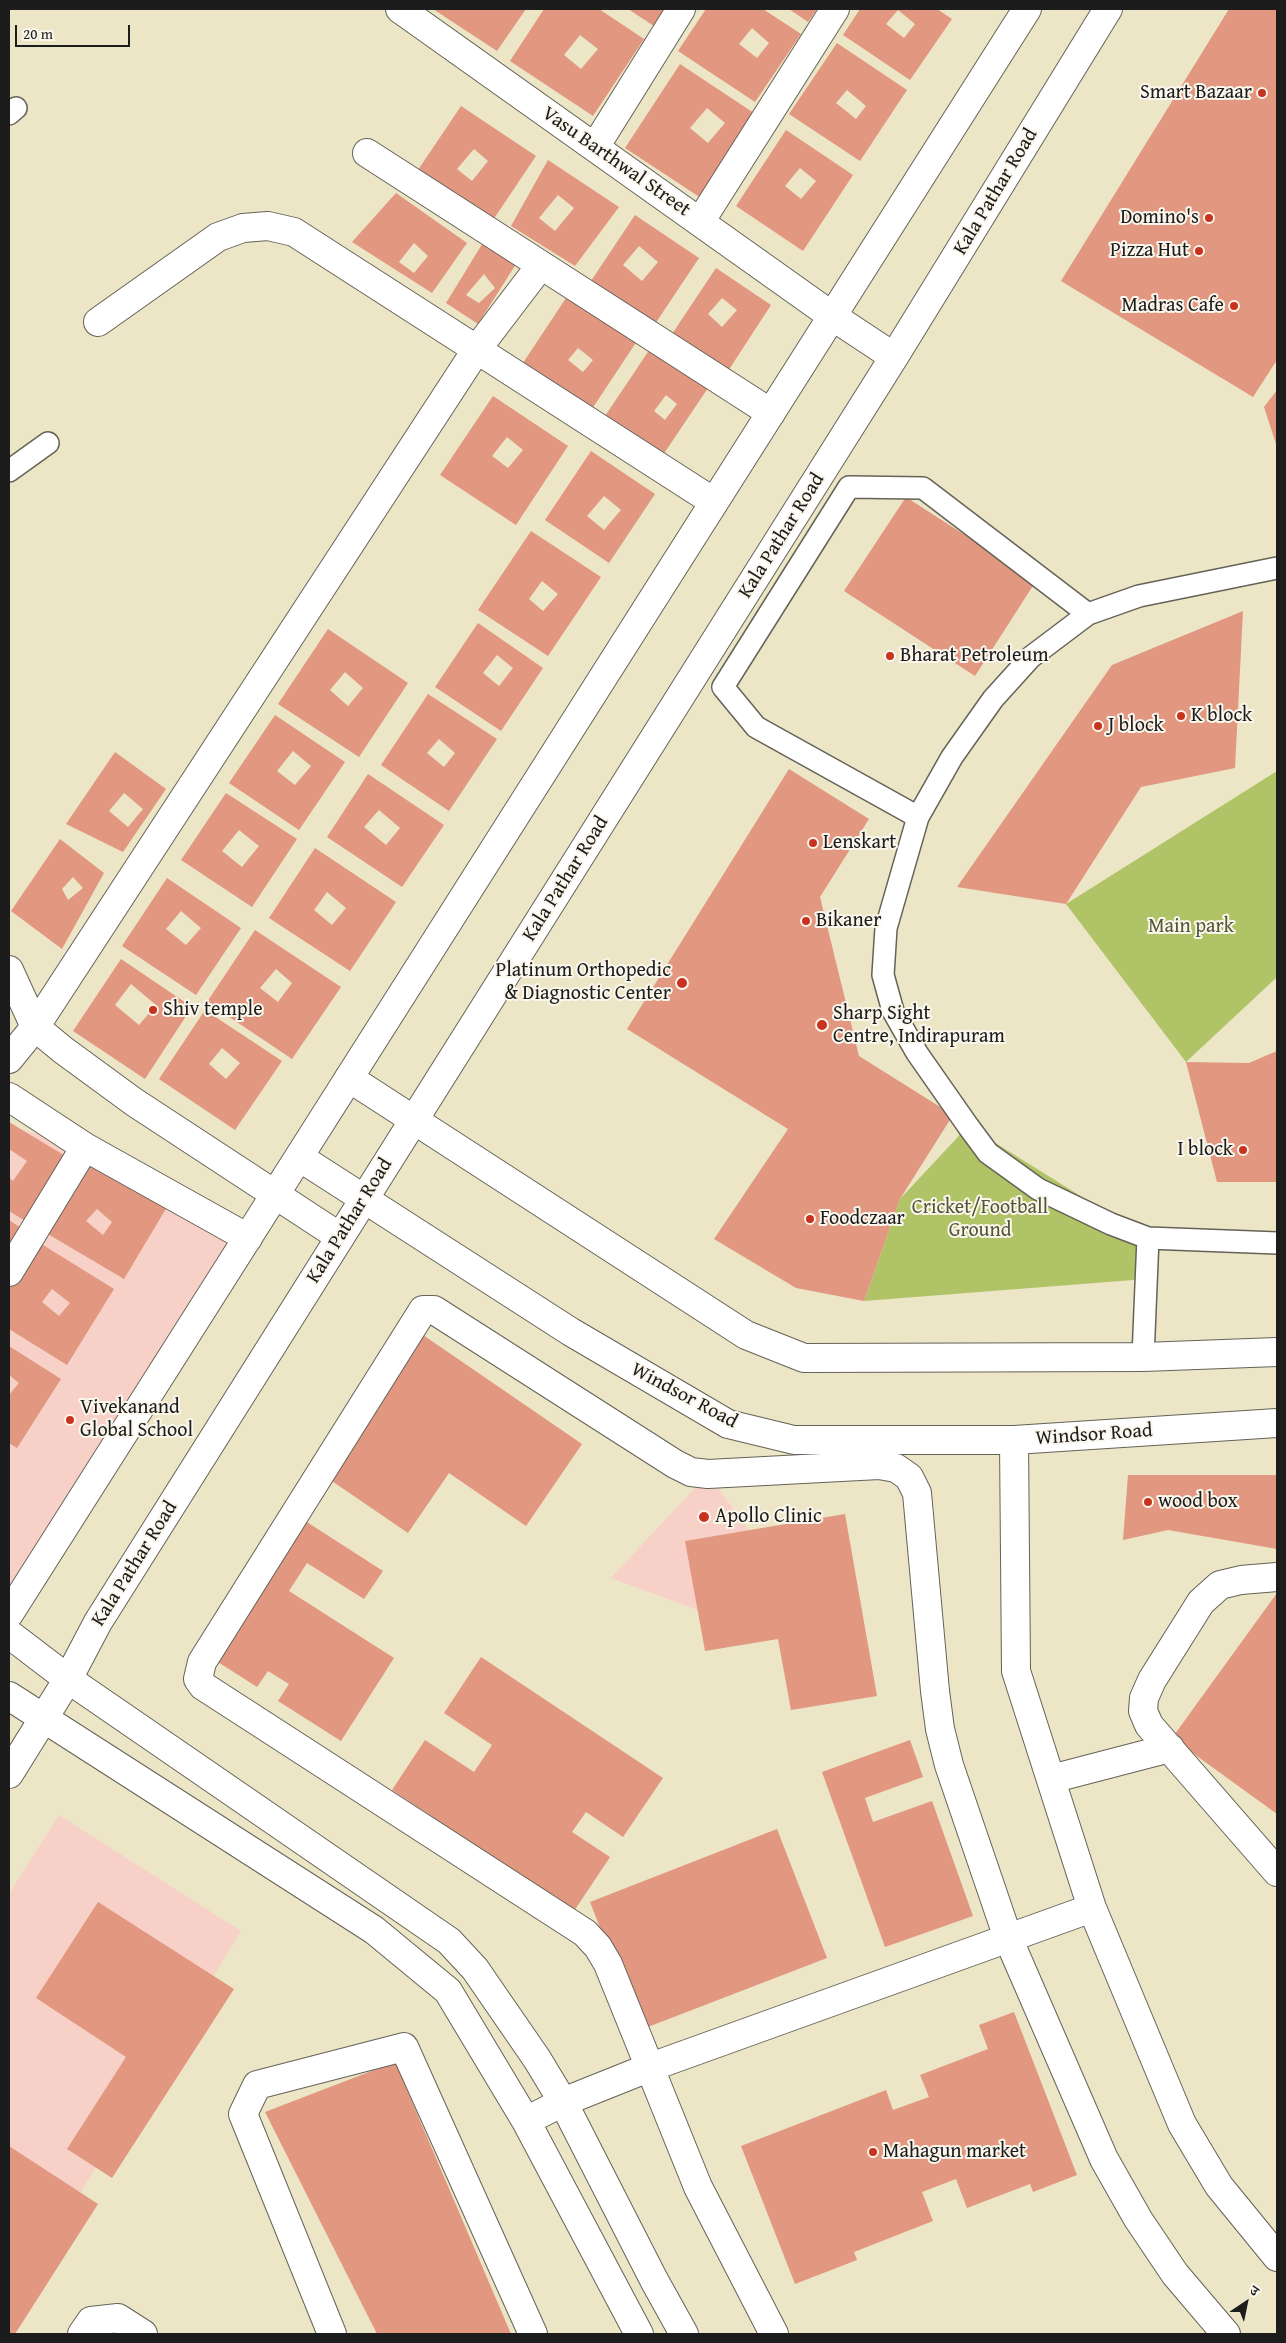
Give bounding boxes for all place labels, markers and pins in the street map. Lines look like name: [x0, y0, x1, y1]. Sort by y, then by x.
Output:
place label: Smart Bazaar: [1140, 81, 1252, 105]
marker: Smart Bazaar: [1256, 87, 1268, 99]
place label: Domino's: [1120, 206, 1199, 230]
marker: Domino's: [1203, 212, 1215, 224]
place label: Pizza Hut: [1110, 239, 1189, 263]
marker: Pizza Hut: [1193, 245, 1205, 257]
place label: Madras Cafe: [1122, 294, 1224, 318]
marker: Madras Cafe: [1228, 300, 1240, 312]
place label: Bharat Petroleum: [900, 644, 1048, 668]
marker: Bharat Petroleum: [884, 650, 896, 662]
place label: K block: [1191, 704, 1252, 728]
marker: K block: [1175, 710, 1187, 722]
place label: J block: [1108, 714, 1164, 738]
marker: J block: [1092, 720, 1104, 732]
place label: Lenskart: [823, 831, 896, 855]
marker: Lenskart: [807, 837, 819, 849]
place label: Bikaner: [816, 909, 881, 933]
marker: Bikaner: [800, 915, 812, 927]
place label: Platinum Orthopedic & Diagnostic Center: [495, 959, 671, 1006]
marker: Platinum Orthopedic & Diagnostic Center: [675, 976, 689, 990]
place label: Shiv temple: [163, 998, 263, 1022]
place label: Sharp Sight Centre, Indirapuram: [833, 1002, 1005, 1049]
marker: Shiv temple: [147, 1004, 159, 1016]
marker: Sharp Sight Centre, Indirapuram: [815, 1018, 829, 1032]
place label: I block: [1178, 1138, 1233, 1162]
marker: I block: [1237, 1144, 1249, 1156]
place label: Foodczaar: [820, 1207, 905, 1231]
marker: Foodczaar: [804, 1213, 816, 1225]
place label: Vivekanand Global School: [80, 1396, 193, 1443]
marker: Vivekanand Global School: [64, 1414, 76, 1426]
place label: wood box: [1158, 1490, 1238, 1514]
marker: wood box: [1142, 1496, 1154, 1508]
place label: Apollo Clinic: [715, 1505, 822, 1529]
marker: Apollo Clinic: [697, 1510, 711, 1524]
place label: Mahagun market: [883, 2140, 1026, 2164]
marker: Mahagun market: [867, 2146, 879, 2158]

